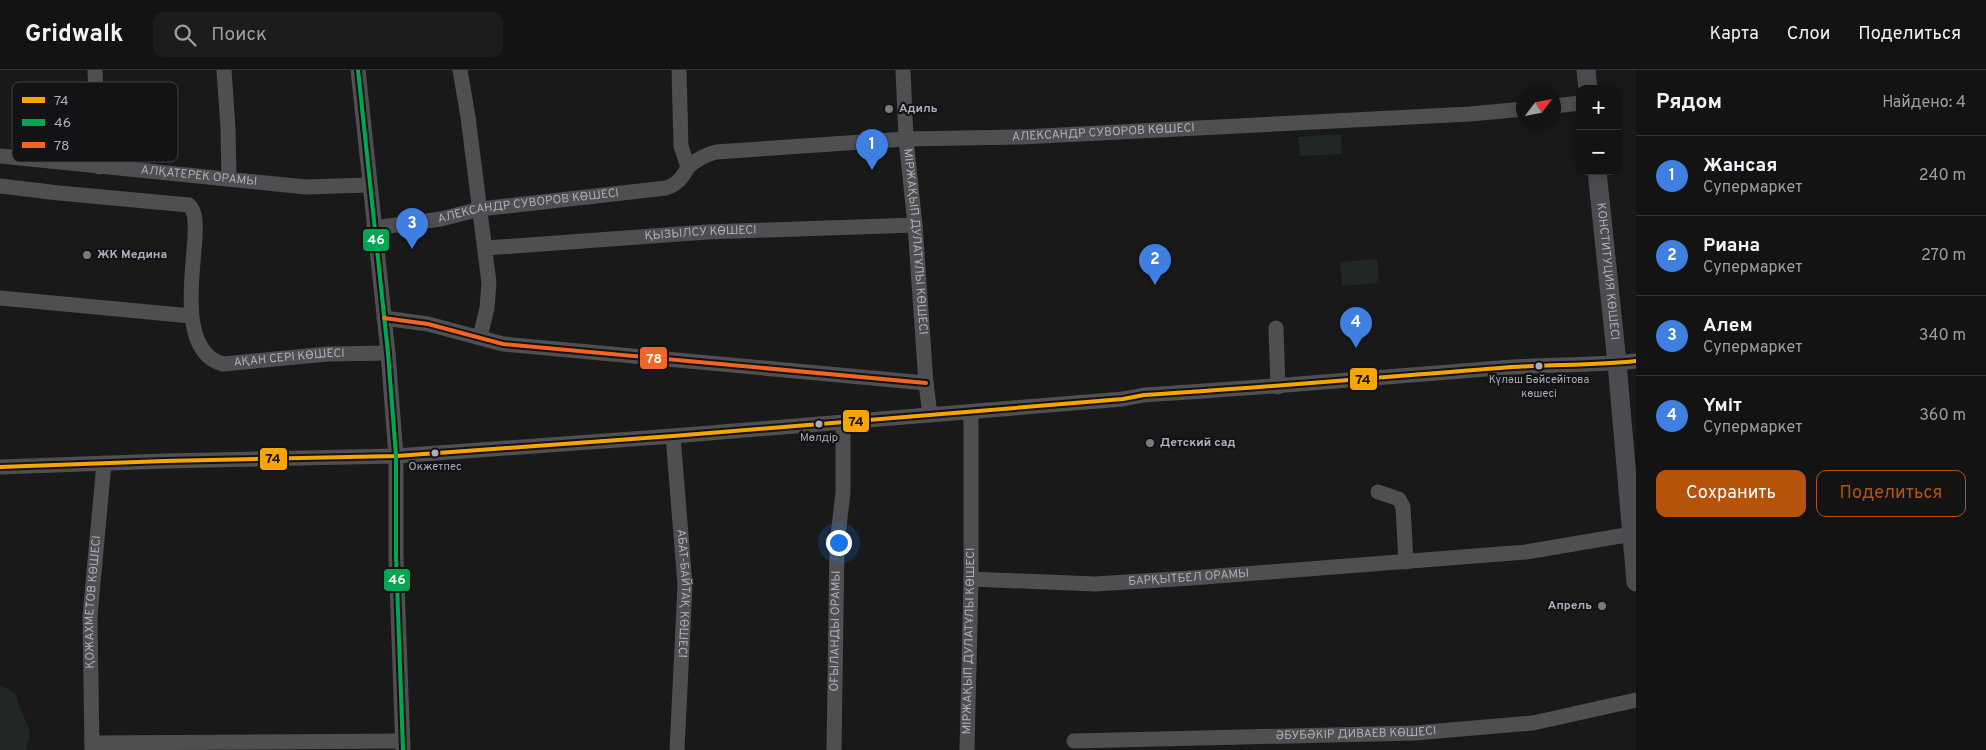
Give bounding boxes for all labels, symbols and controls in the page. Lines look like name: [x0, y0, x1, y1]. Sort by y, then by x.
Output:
search box: [153, 12, 503, 57]
text: Gridwalk: [25, 20, 123, 50]
icon: search: [171, 21, 199, 49]
text: Поиск: [211, 23, 267, 47]
text: Карта: [1709, 23, 1759, 46]
text: Слои: [1787, 23, 1830, 46]
text: Поделиться: [1858, 23, 1961, 46]
legend: [12, 82, 178, 162]
north arrow: [1516, 85, 1561, 130]
map controls: [1576, 85, 1621, 175]
button: +: [1576, 85, 1621, 130]
text: Рядом: [1656, 89, 1722, 116]
text: 74: [54, 93, 69, 110]
text: Найдено: 4: [1882, 93, 1966, 113]
place label: Адиль: [899, 101, 938, 117]
marker: Адиль: [883, 103, 895, 115]
text: 46: [54, 115, 71, 132]
street label: АЛЕКСАНДР СУВОРОВ КӨШЕСІ: [1012, 120, 1195, 145]
pin: 1: [856, 129, 888, 170]
button: −: [1576, 130, 1621, 175]
text: 78: [54, 138, 69, 155]
street label: МІРЖАҚЫП ДУЛАТҰЛЫ КӨШЕСІ: [899, 148, 931, 335]
text: Жансая: [1703, 154, 1777, 178]
street label: АЛҚАТЕРЕК ОРАМЫ: [140, 162, 258, 190]
text: 1: [1669, 166, 1675, 186]
text: 240 m: [1919, 166, 1966, 186]
text: Супермаркет: [1703, 178, 1803, 198]
street label: АЛЕКСАНДР СУВОРОВ КӨШЕСІ: [436, 185, 620, 228]
street label: КОНСТИТУЦИЯ КӨШЕСІ: [1592, 202, 1623, 341]
pin: 3: [396, 208, 428, 249]
street label: ҚЫЗЫЛСУ КӨШЕСІ: [644, 222, 757, 245]
line badge: 46: [362, 228, 390, 252]
text: 46: [367, 232, 385, 249]
text: Риана: [1703, 234, 1760, 258]
pin: 2: [1139, 244, 1171, 285]
text: 2: [1667, 246, 1677, 266]
text: 270 m: [1921, 246, 1966, 266]
place label: ЖК Медина: [97, 247, 167, 263]
marker: ЖК Медина: [81, 249, 93, 261]
text: Супермаркет: [1703, 258, 1803, 278]
pin: 4: [1340, 307, 1372, 348]
text: Алем: [1703, 314, 1753, 338]
text: 3: [1667, 326, 1677, 346]
text: 340 m: [1919, 326, 1966, 346]
text: Супермаркет: [1703, 338, 1803, 358]
street label: АҚАН СЕРІ КӨШЕСІ: [233, 346, 345, 371]
line badge: 78: [639, 346, 668, 370]
text: 78: [646, 351, 662, 368]
marker: Күләш Бәйсейітова көшесі: [1534, 361, 1544, 371]
line badge: 74: [1349, 367, 1378, 391]
text: 74: [1355, 372, 1371, 389]
place label: Күләш Бәйсейітова көшесі: [1489, 373, 1590, 401]
text: Үміт: [1703, 394, 1742, 418]
text: 4: [1667, 406, 1677, 426]
text: 360 m: [1919, 406, 1966, 426]
line badge: 74: [842, 409, 870, 433]
text: 74: [848, 414, 864, 431]
text: Супермаркет: [1703, 418, 1803, 438]
marker: Мөлдiр: [814, 419, 824, 429]
place label: Мөлдiр: [800, 431, 838, 445]
place label: Детский сад: [1160, 435, 1235, 451]
marker: Детский сад: [1144, 437, 1156, 449]
line badge: 74: [259, 447, 288, 471]
marker: Окжетпес: [430, 448, 440, 458]
text: 74: [265, 451, 281, 468]
place label: Окжетпес: [409, 460, 461, 474]
button: Сохранить: [1656, 470, 1806, 517]
button: Поделиться: [1816, 470, 1966, 517]
street label: АБАТ-БАЙТАҚ КӨШЕСІ: [673, 529, 693, 658]
your location: [826, 530, 852, 556]
street label: ҚОЖАХМЕТОВ КӨШЕСІ: [82, 535, 105, 669]
street label: МІРЖАҚЫП ДУЛАТҰЛЫ КӨШЕСІ: [959, 548, 979, 735]
street label: БАРҚЫТБЕЛ ОРАМЫ: [1128, 566, 1250, 590]
line badge: 46: [383, 568, 411, 592]
street label: ОҒЫЛАНДЫ ОРАМЫ: [827, 570, 845, 692]
text: 46: [388, 572, 406, 589]
place label: Апрель: [1548, 598, 1592, 614]
marker: Апрель: [1596, 600, 1608, 612]
street label: ӘБУБӘКІР ДИВАЕВ КӨШЕСІ: [1275, 723, 1437, 744]

